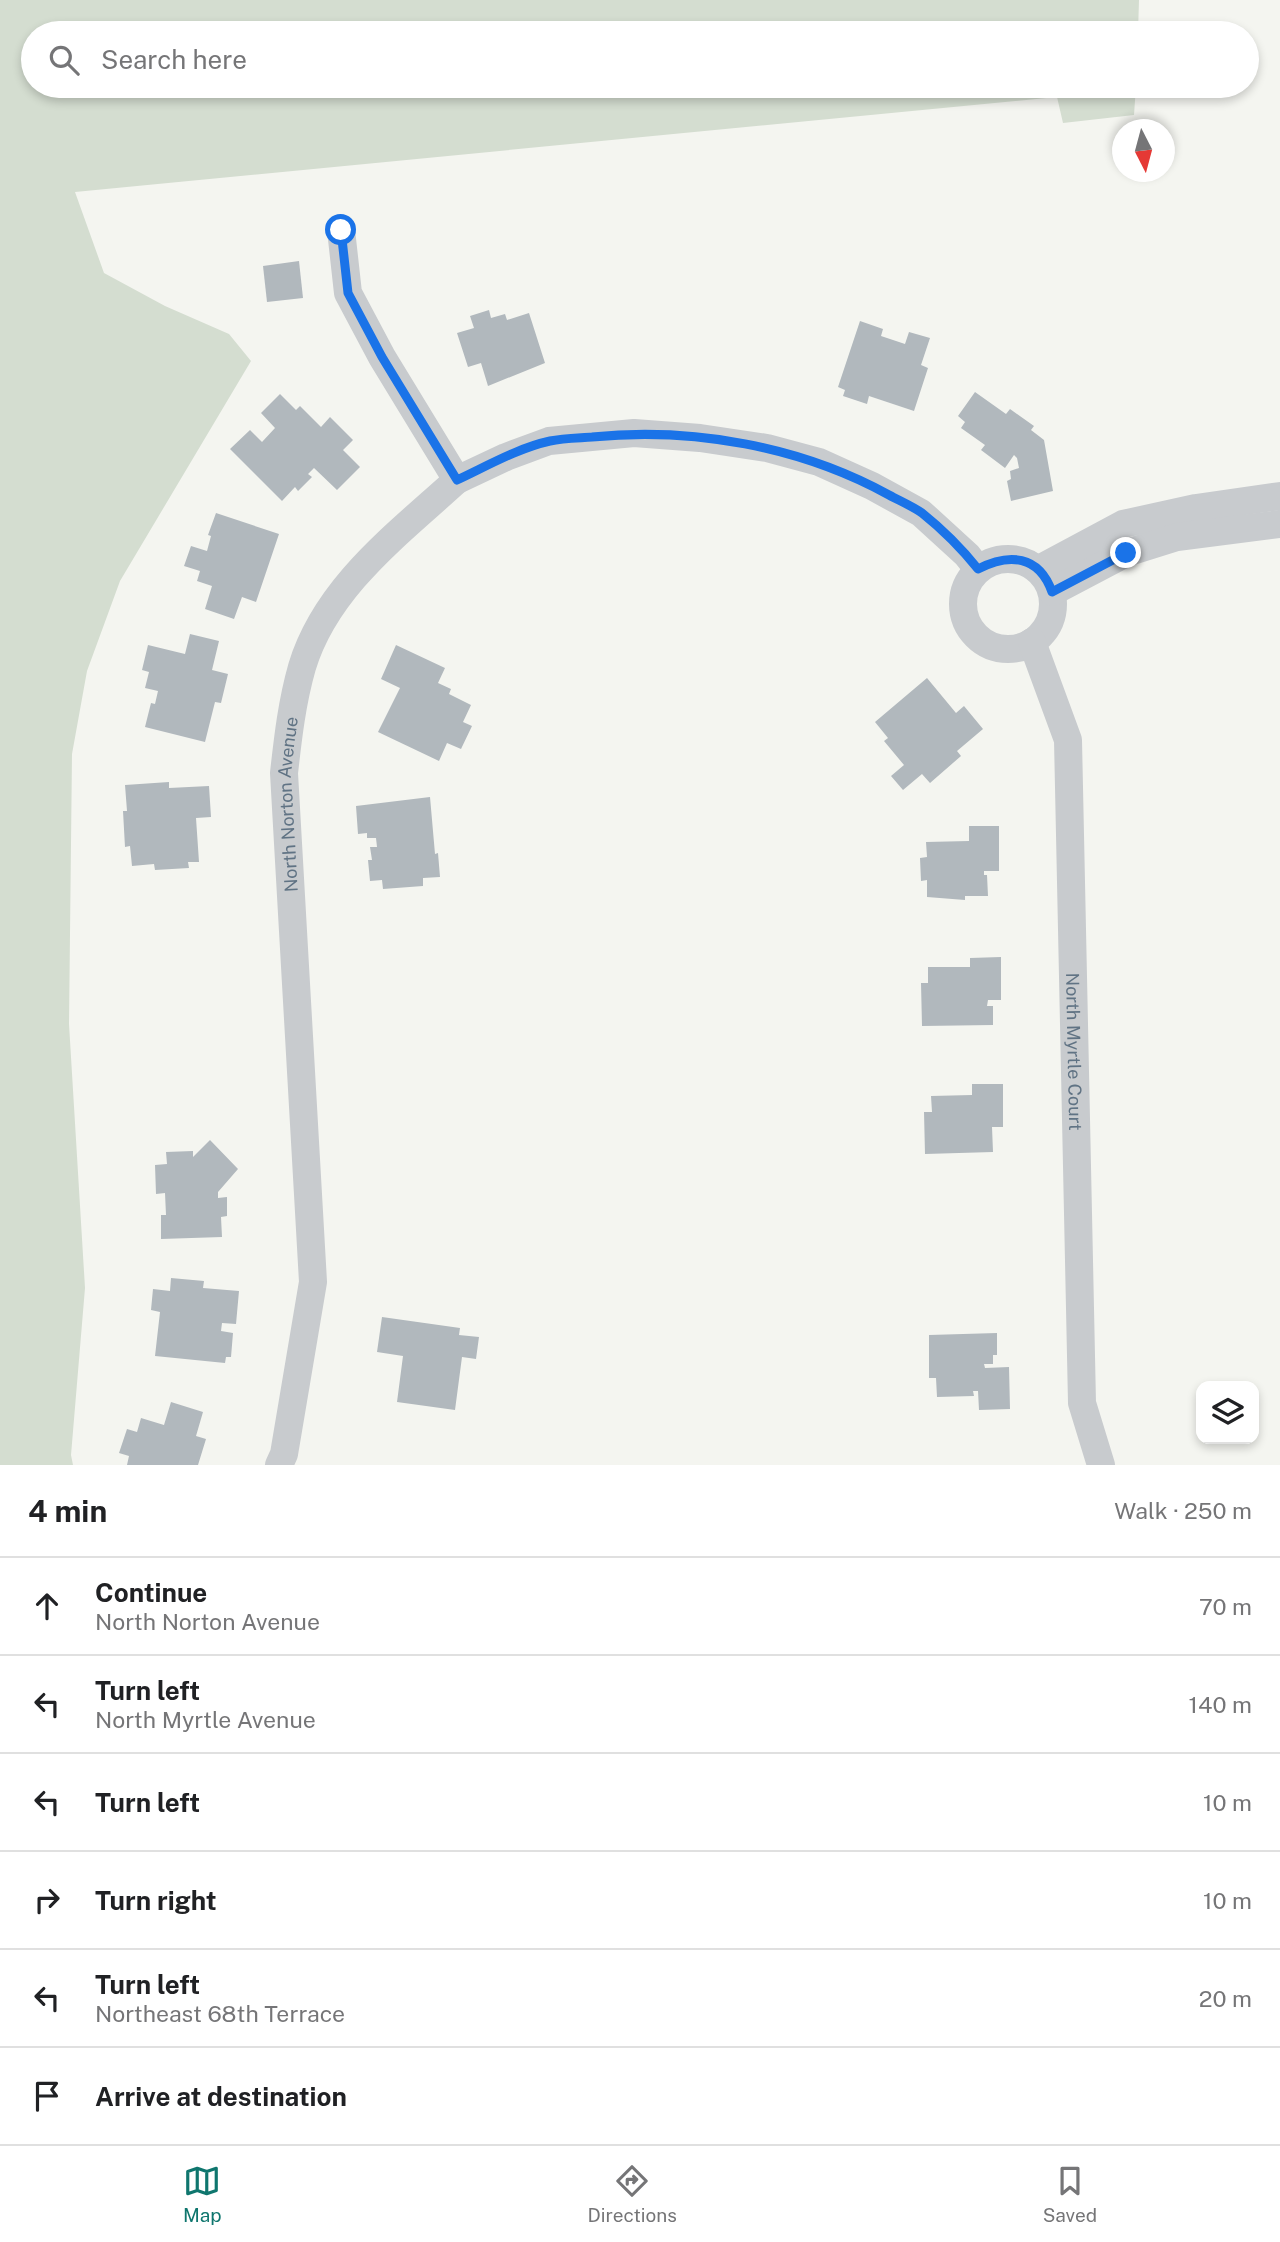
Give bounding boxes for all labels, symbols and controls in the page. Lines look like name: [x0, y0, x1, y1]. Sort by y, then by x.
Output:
search box: [21, 21, 1259, 98]
icon: search: [45, 41, 83, 79]
text: Search here: [101, 44, 247, 75]
north arrow: [1112, 119, 1175, 182]
route start: [325, 214, 356, 245]
route end: [1110, 537, 1141, 568]
street label: North Norton Avenue: [273, 715, 302, 893]
street label: North Myrtle Court: [1062, 972, 1087, 1131]
map controls: [1196, 1381, 1259, 1444]
button: layers: [1196, 1381, 1259, 1444]
text: 4 min: [28, 1493, 107, 1529]
text: Walk · 250 m: [1114, 1497, 1252, 1524]
text: Continue: [95, 1577, 207, 1608]
icon: ahead: [28, 1587, 66, 1625]
text: 70 m: [1199, 1593, 1252, 1620]
text: North Norton Avenue: [95, 1608, 320, 1635]
text: Turn left: [95, 1675, 200, 1706]
icon: left: [28, 1685, 66, 1723]
text: 140 m: [1189, 1691, 1252, 1718]
text: North Myrtle Avenue: [95, 1706, 316, 1733]
icon: left: [28, 1783, 66, 1821]
text: Turn left: [95, 1787, 200, 1818]
text: 10 m: [1203, 1789, 1252, 1816]
icon: right: [28, 1881, 66, 1919]
text: Turn right: [95, 1885, 217, 1916]
text: 10 m: [1203, 1887, 1252, 1914]
text: Turn left: [95, 1969, 200, 2000]
icon: left: [28, 1979, 66, 2017]
text: 20 m: [1199, 1985, 1252, 2012]
text: Northeast 68th Terrace: [95, 2000, 345, 2027]
icon: arrive: [28, 2077, 66, 2115]
text: Arrive at destination: [95, 2081, 347, 2112]
tab: Map: [183, 2162, 222, 2226]
tab: Directions: [588, 2162, 677, 2226]
tab: Saved: [1043, 2162, 1097, 2226]

